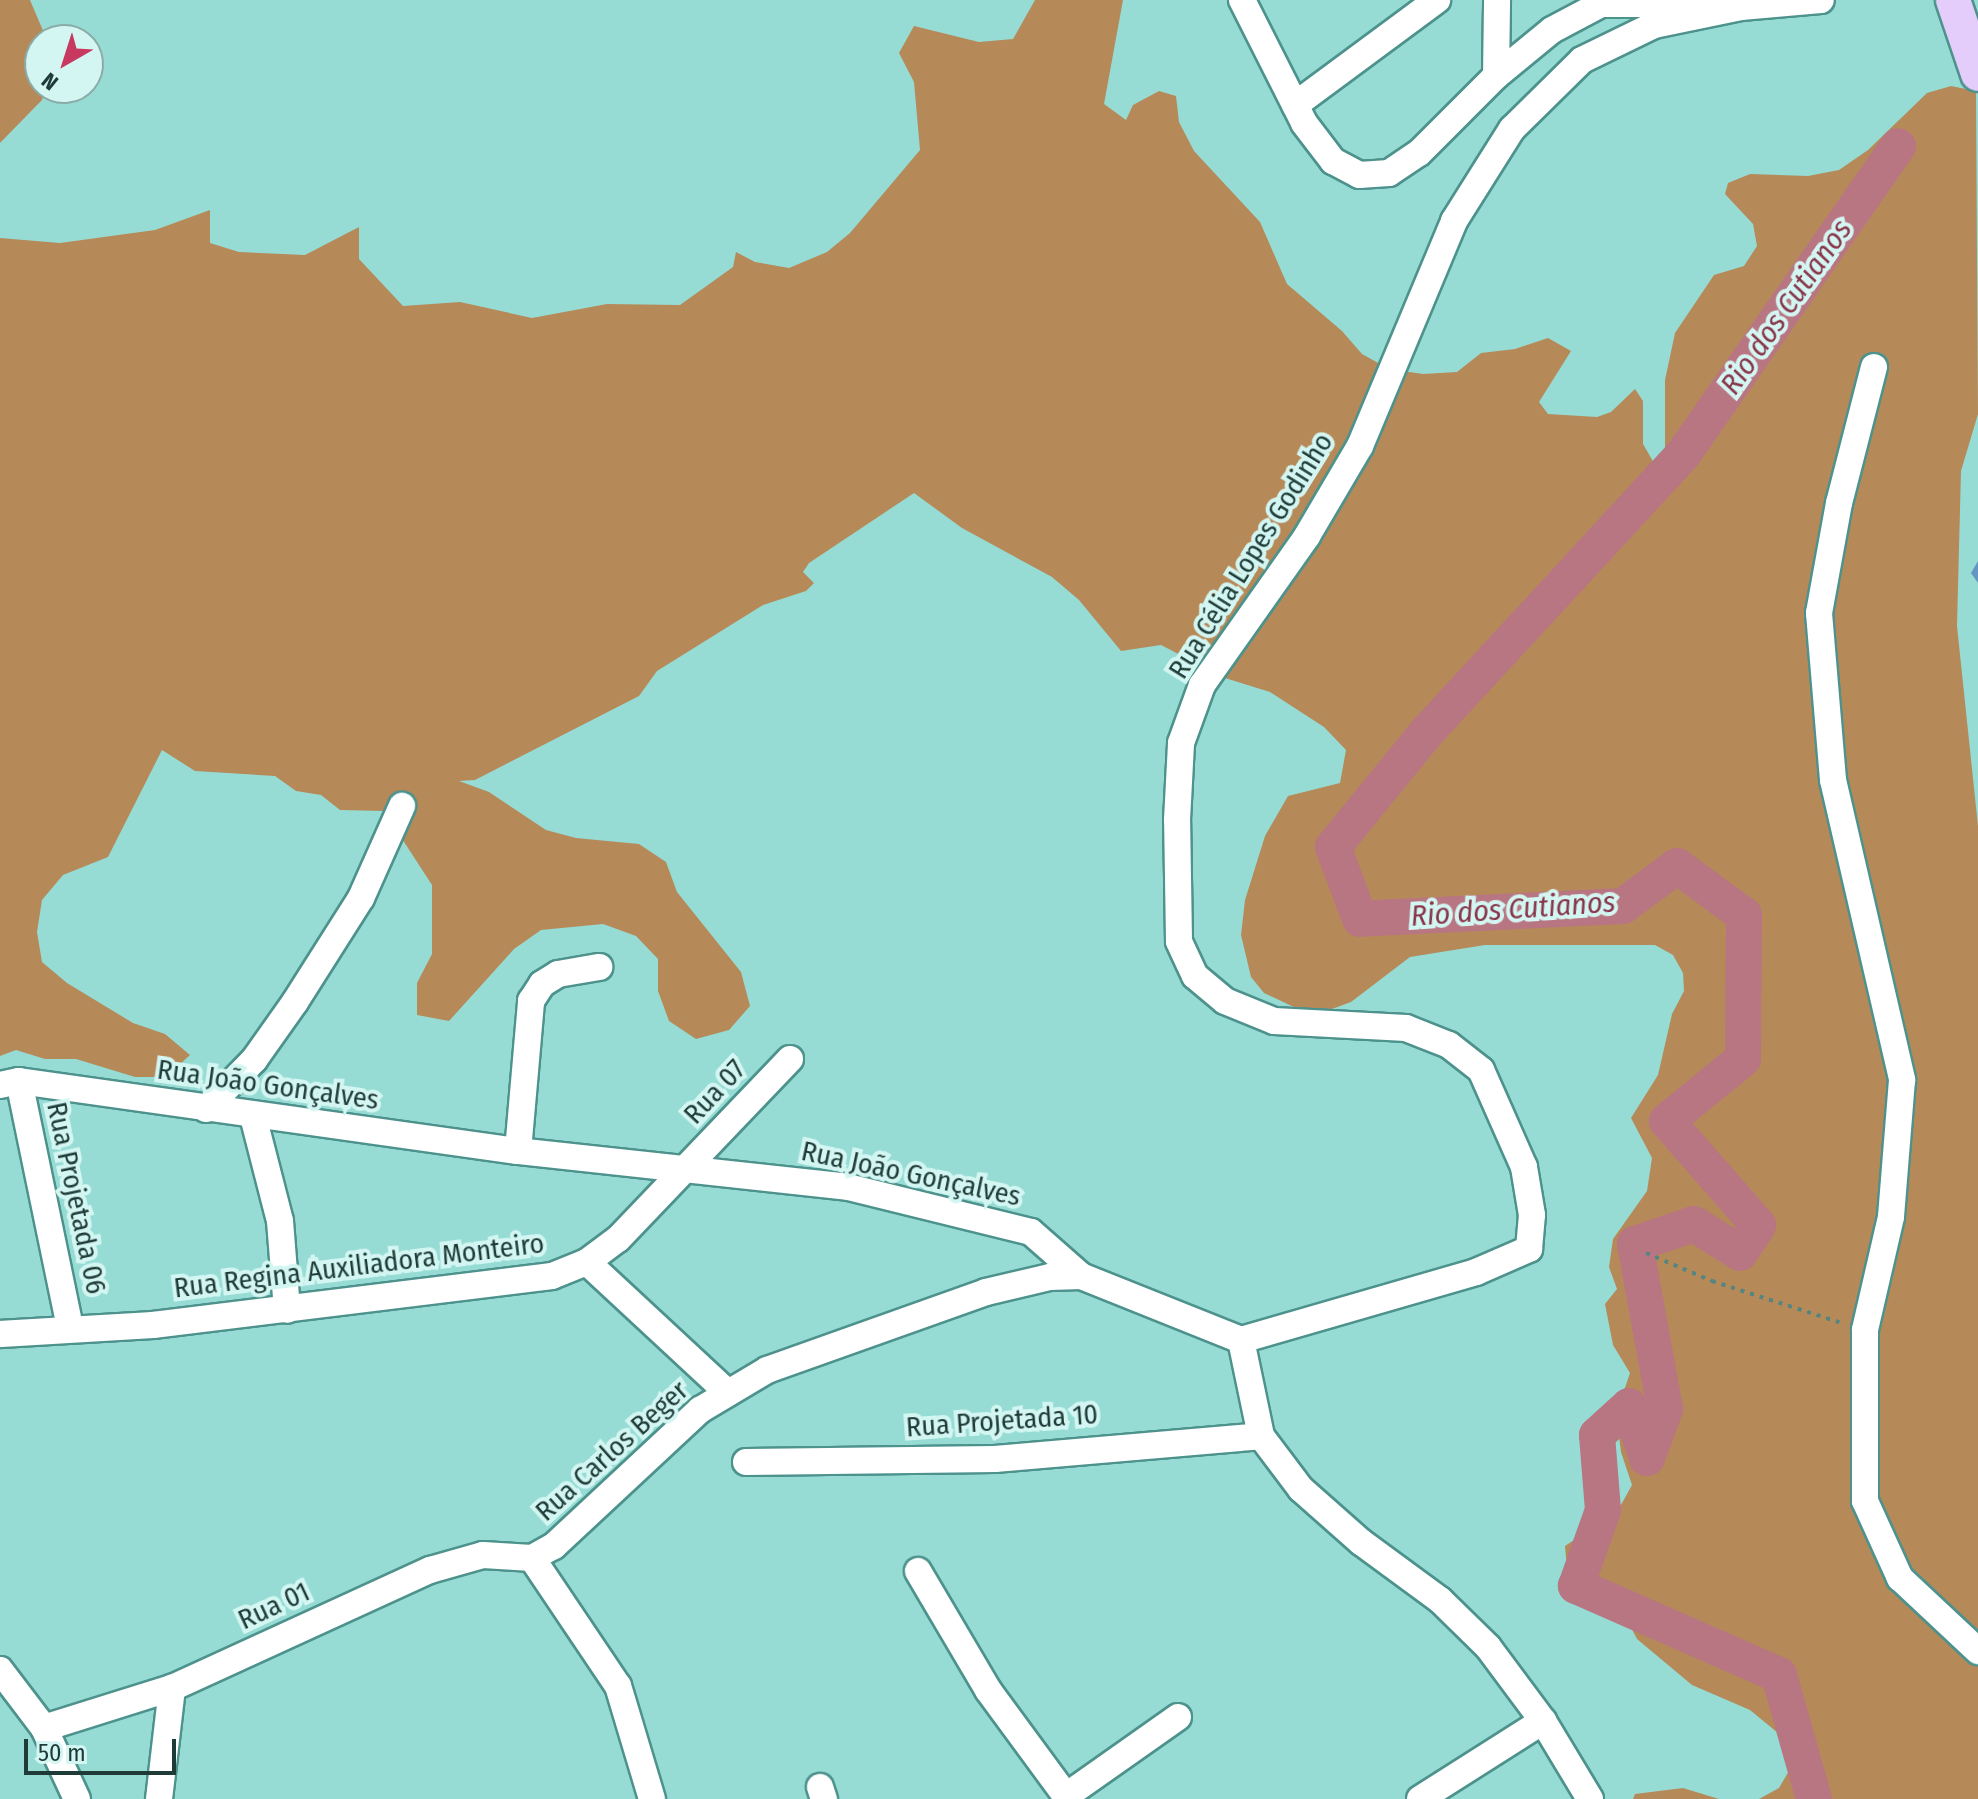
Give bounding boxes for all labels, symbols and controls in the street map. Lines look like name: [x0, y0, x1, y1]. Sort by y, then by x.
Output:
north arrow: [24, 24, 104, 104]
text: N: [36, 67, 63, 96]
water label: Rio dos Cutianos: [1712, 213, 1860, 401]
street label: Rua Célia Lopes Godinho: [1162, 427, 1340, 685]
water label: Rio dos Cutianos: [1410, 884, 1616, 934]
street label: Rua João Gonçalves: [155, 1053, 381, 1117]
street label: Rua 07: [677, 1053, 753, 1131]
street label: Rua Projetada 06: [39, 1099, 113, 1297]
street label: Rua João Gonçalves: [798, 1134, 1024, 1214]
street label: Rua Regina Auxiliadora Monteiro: [172, 1227, 546, 1305]
street label: Rua Carlos Beger: [529, 1374, 695, 1528]
street label: Rua Projetada 10: [905, 1398, 1099, 1444]
street label: Rua 01: [233, 1575, 315, 1637]
scale bar: [28, 1723, 180, 1773]
text: 50 m: [38, 1739, 86, 1767]

